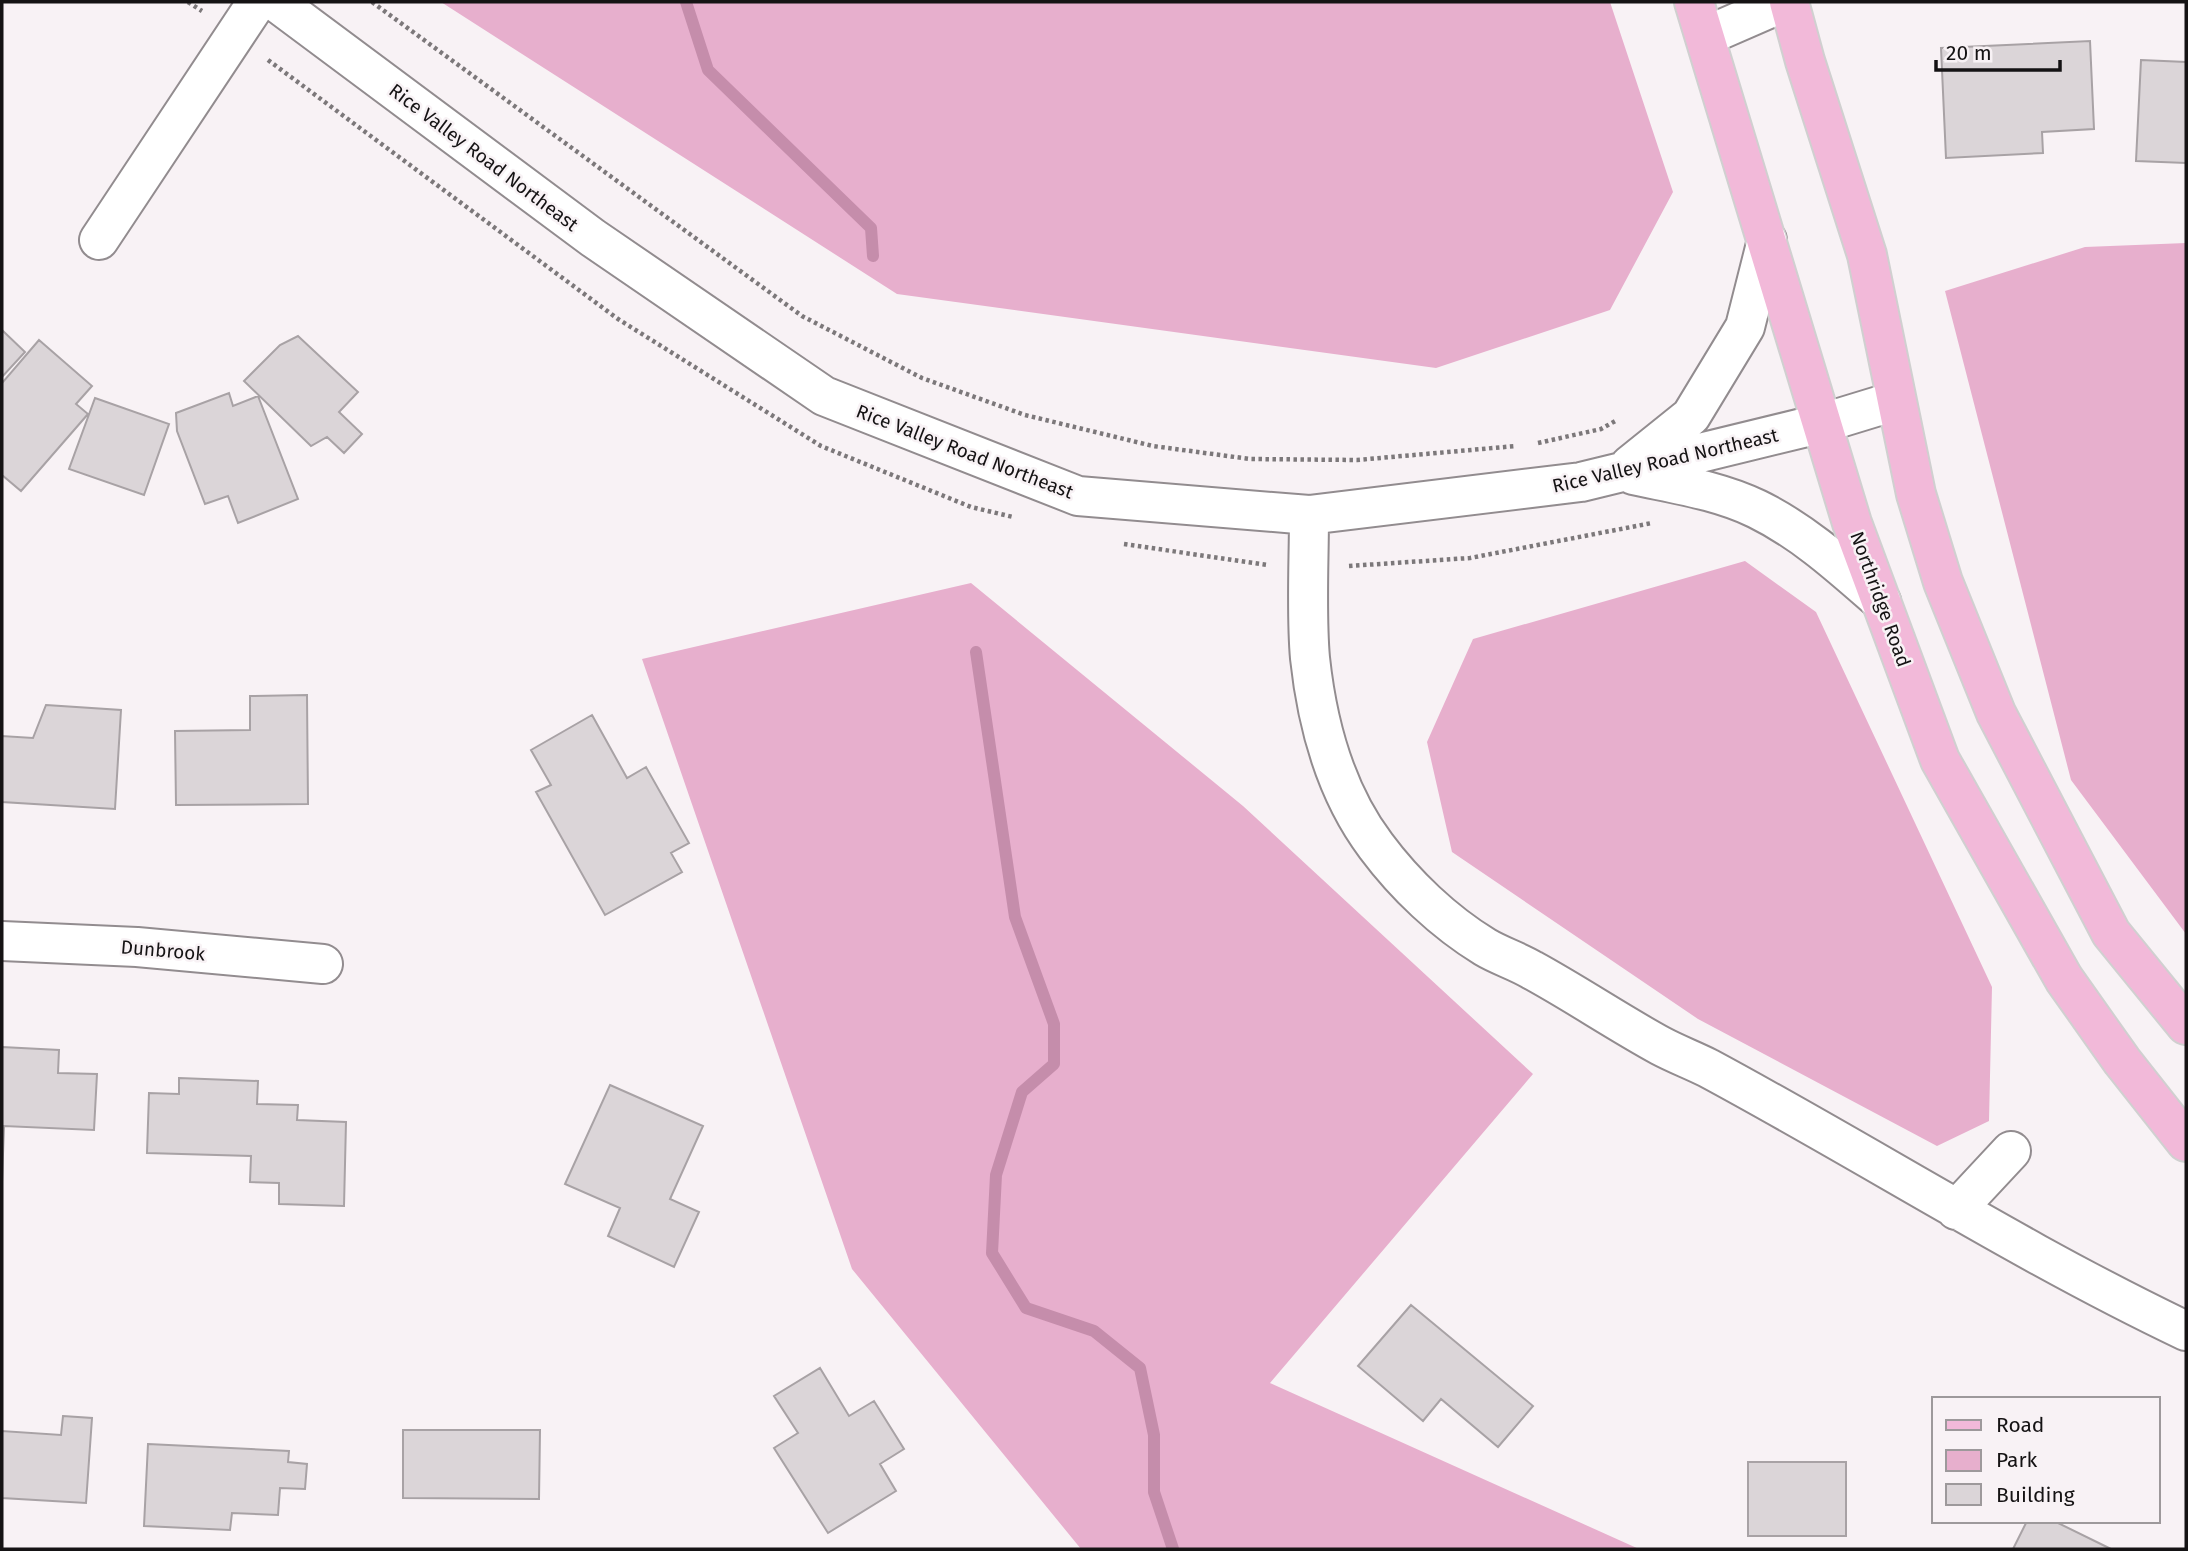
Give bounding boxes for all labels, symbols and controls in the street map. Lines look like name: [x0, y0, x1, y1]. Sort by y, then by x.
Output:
scale bar: [1936, 28, 2060, 72]
text: 20 m: [1946, 40, 1992, 66]
street label: Rice Valley Road Northeast: [385, 79, 583, 236]
street label: Rice Valley Road Northeast: [853, 399, 1077, 504]
street label: Rice Valley Road Northeast: [1550, 423, 1780, 498]
street label: Northridge Road: [1845, 528, 1916, 670]
street label: Dunbrook: [120, 935, 206, 966]
legend: [1932, 1397, 2160, 1523]
text: Road: [1996, 1412, 2044, 1438]
text: Park: [1996, 1447, 2038, 1473]
text: Building: [1996, 1482, 2075, 1508]

